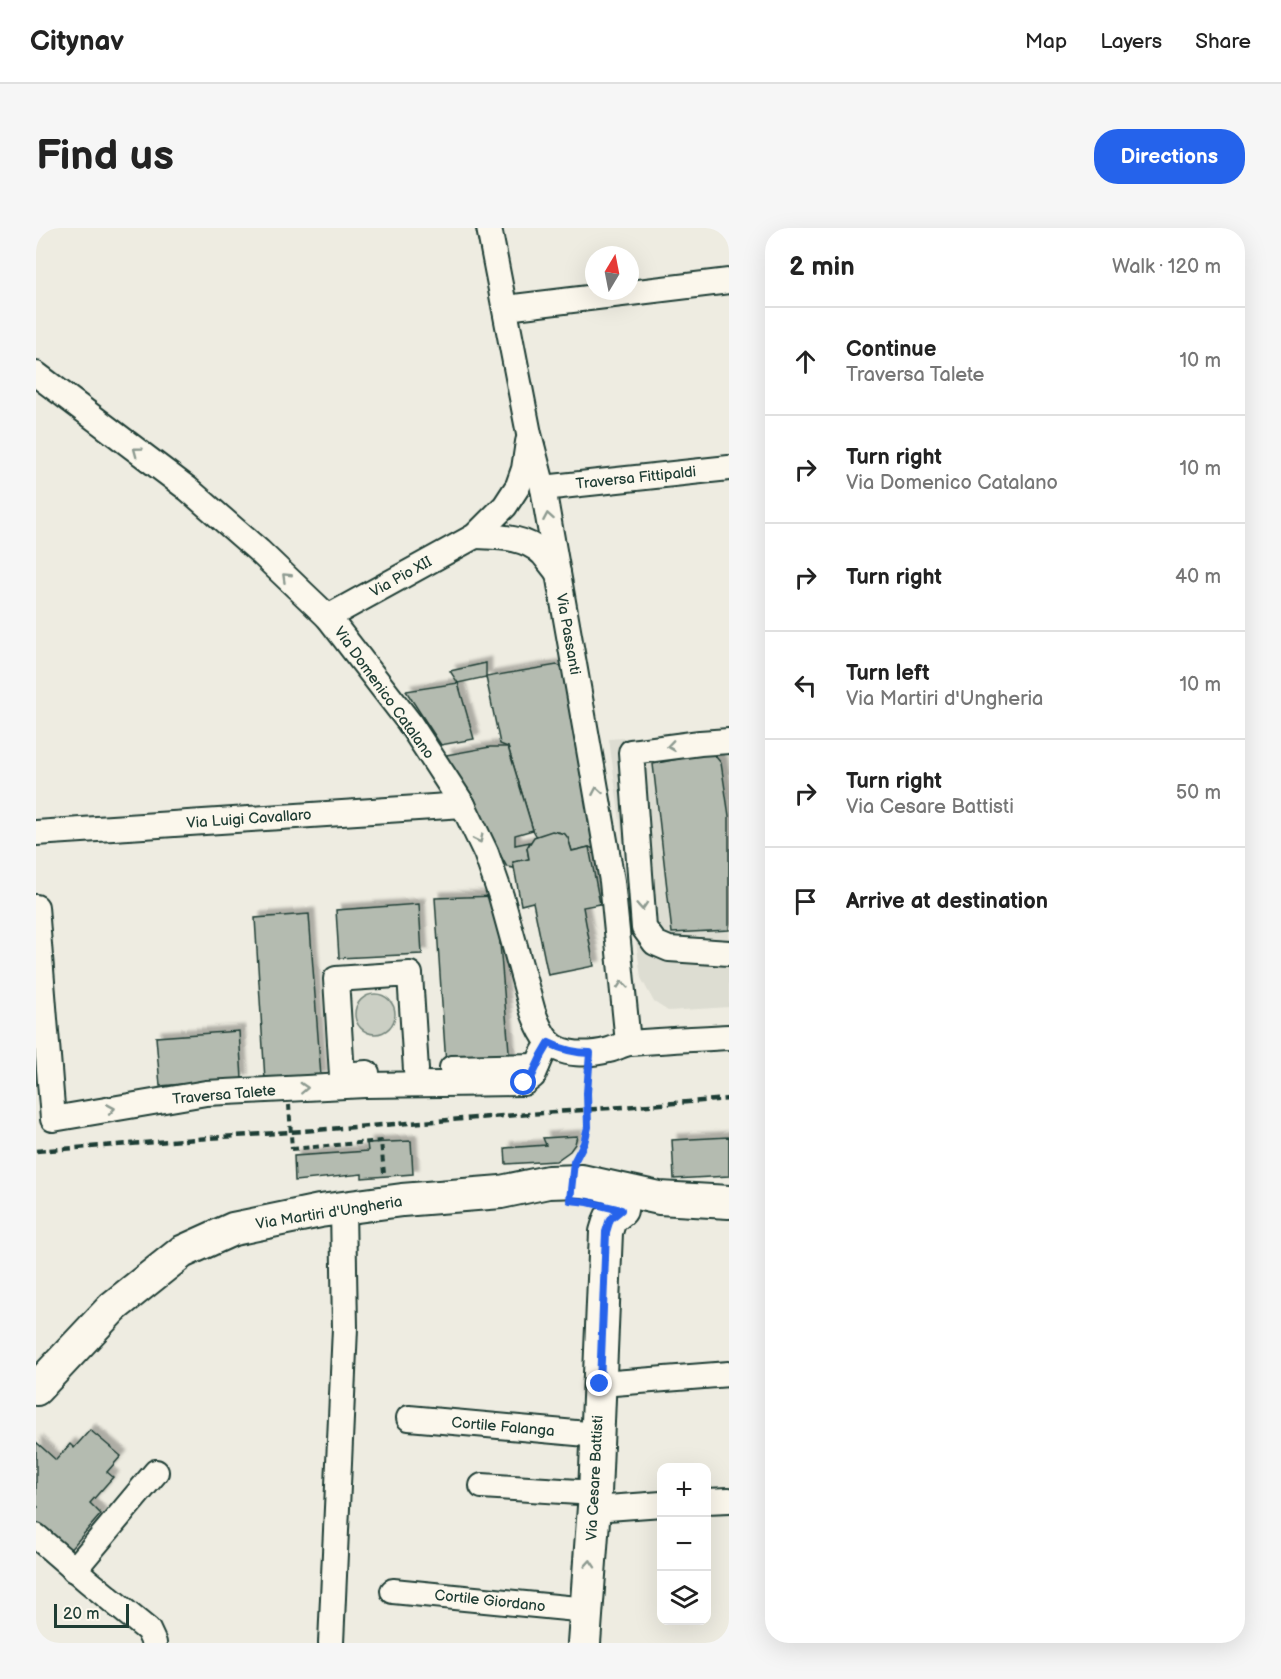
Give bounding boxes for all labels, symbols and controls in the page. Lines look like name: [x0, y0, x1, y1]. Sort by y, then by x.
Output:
text: Citynav: [30, 25, 124, 58]
text: Map: [1025, 29, 1067, 54]
text: Layers: [1100, 29, 1162, 54]
text: Share: [1195, 29, 1251, 54]
button: Directions: [1094, 129, 1245, 184]
text: Find us: [36, 131, 174, 182]
north arrow: [585, 246, 639, 300]
text: 2 min: [789, 252, 855, 283]
text: Walk · 120 m: [1112, 255, 1221, 279]
text: Continue: [846, 336, 936, 363]
icon: ahead: [789, 345, 822, 378]
text: 10 m: [1180, 349, 1221, 373]
text: Traversa Talete: [846, 363, 984, 387]
text: Turn right: [846, 444, 942, 471]
one-way arrow: [133, 447, 144, 458]
icon: right: [789, 453, 822, 486]
text: 10 m: [1180, 457, 1221, 481]
street label: Traversa Fittipaldi: [575, 462, 697, 494]
text: Via Domenico Catalano: [846, 471, 1058, 495]
one-way arrow: [543, 512, 555, 521]
street label: Via Pio XII: [367, 552, 436, 602]
icon: right: [789, 561, 822, 594]
text: Turn right: [846, 564, 942, 591]
text: 40 m: [1175, 565, 1221, 589]
one-way arrow: [282, 573, 293, 584]
street label: Via Passanti: [551, 592, 585, 676]
street label: Via Domenico Catalano: [330, 623, 438, 763]
text: Turn left: [846, 660, 930, 687]
icon: left: [789, 669, 822, 702]
text: 10 m: [1180, 673, 1221, 697]
text: Via Martiri d'Ungheria: [846, 687, 1043, 711]
one-way arrow: [666, 740, 675, 752]
text: Turn right: [846, 768, 942, 795]
icon: right: [789, 777, 822, 810]
text: 50 m: [1176, 781, 1221, 805]
one-way arrow: [591, 787, 604, 797]
text: Via Cesare Battisti: [846, 795, 1014, 819]
street label: Via Luigi Cavallaro: [186, 805, 312, 833]
one-way arrow: [471, 832, 483, 843]
icon: arrive: [789, 885, 822, 918]
text: Arrive at destination: [846, 888, 1048, 915]
one-way arrow: [636, 902, 649, 911]
one-way arrow: [616, 980, 629, 989]
route start: [510, 1069, 536, 1095]
street label: Traversa Talete: [171, 1081, 277, 1109]
one-way arrow: [300, 1081, 309, 1094]
one-way arrow: [106, 1104, 115, 1116]
street label: Via Martiri d'Ungheria: [254, 1192, 404, 1234]
route end: [586, 1370, 612, 1396]
street label: Cortile Falanga: [451, 1413, 555, 1441]
street label: Via Cesare Battisti: [582, 1415, 608, 1541]
map controls: [657, 1463, 711, 1625]
button: +: [657, 1463, 711, 1517]
button: −: [657, 1517, 711, 1571]
one-way arrow: [584, 1559, 597, 1568]
button: layers: [657, 1571, 711, 1625]
street label: Cortile Giordano: [434, 1586, 546, 1616]
scale bar: [54, 1601, 129, 1628]
text: 20 m: [63, 1605, 99, 1624]

